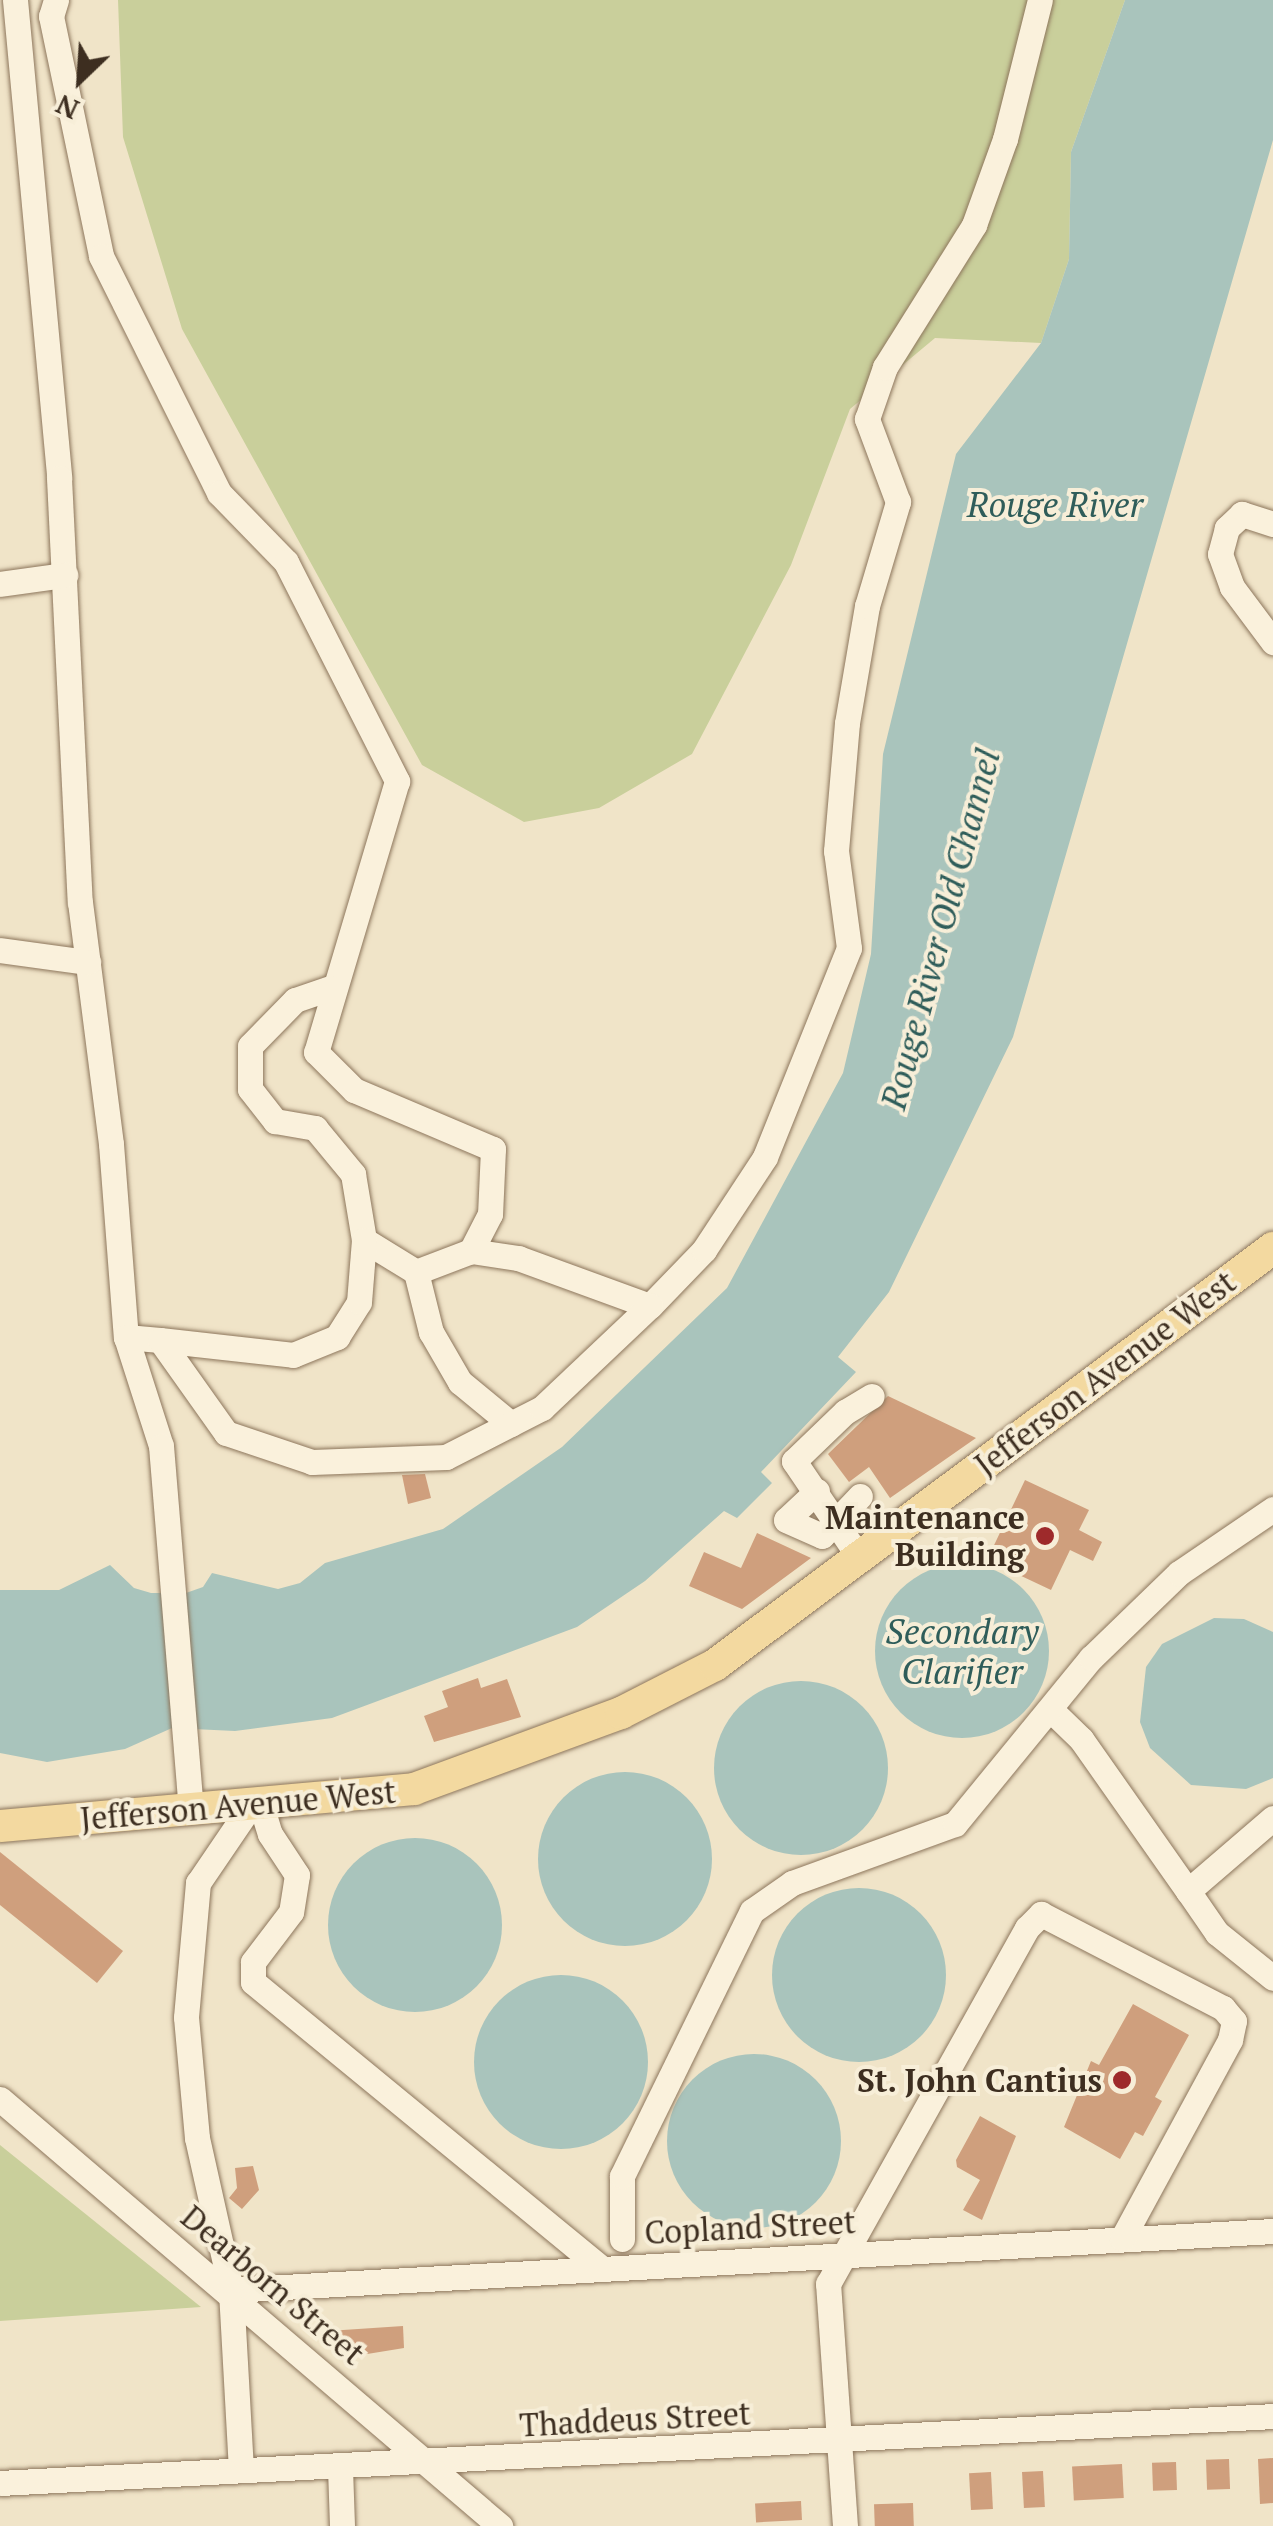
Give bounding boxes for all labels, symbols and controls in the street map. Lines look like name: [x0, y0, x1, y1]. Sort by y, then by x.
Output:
north arrow: [30, 30, 130, 130]
text: N: [50, 86, 85, 129]
water label: Rouge River: [967, 483, 1143, 525]
water label: Rouge River Old Channel: [872, 744, 1008, 1114]
street label: Jefferson Avenue West: [967, 1262, 1243, 1484]
place label: Maintenance Building: [825, 1499, 1025, 1574]
marker: Maintenance Building: [1034, 1525, 1056, 1547]
water label: Secondary Clarifier: [885, 1610, 1039, 1692]
street label: Jefferson Avenue West: [78, 1772, 398, 1838]
place label: St. John Cantius: [856, 2061, 1102, 2099]
marker: St. John Cantius: [1111, 2069, 1133, 2091]
street label: Dearborn Street: [174, 2197, 372, 2373]
street label: Copland Street: [643, 2202, 857, 2252]
street label: Thaddeus Street: [518, 2394, 752, 2444]

